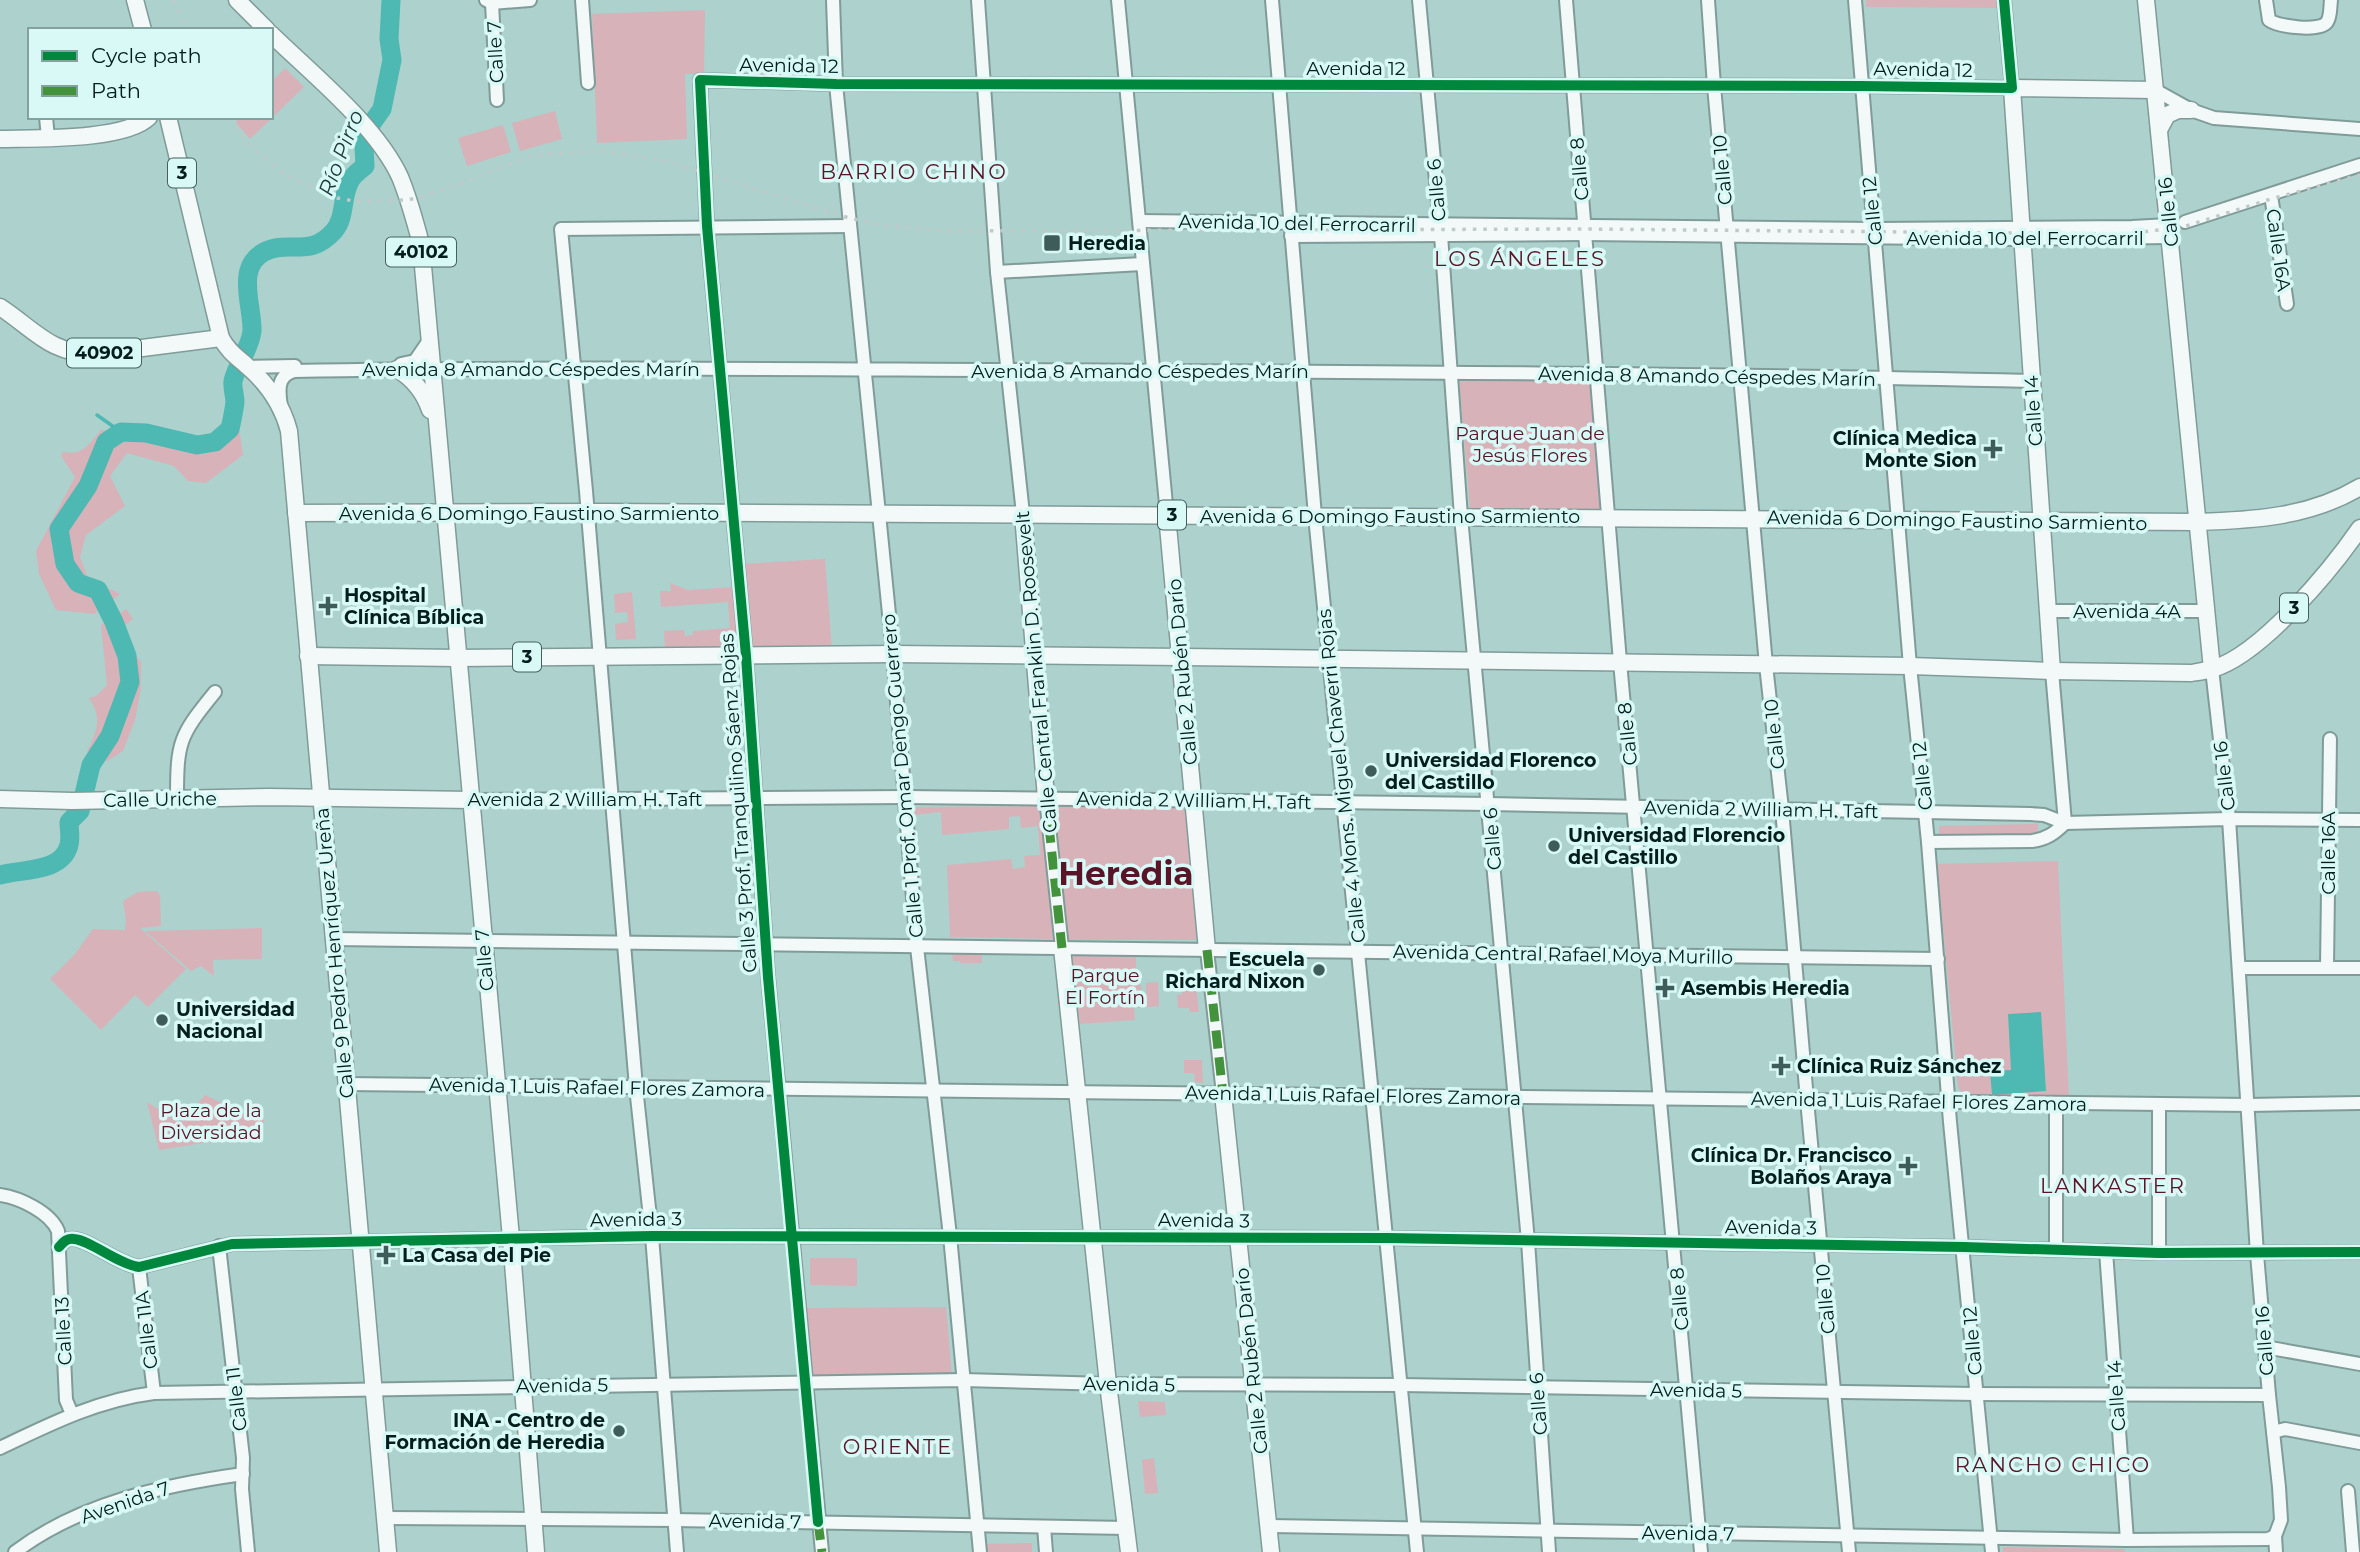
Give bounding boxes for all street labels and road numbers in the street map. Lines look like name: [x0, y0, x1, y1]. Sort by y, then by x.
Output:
street label: Calle 7: [482, 20, 509, 84]
street label: Avenida 12: [739, 53, 839, 78]
street label: Avenida 12: [1306, 57, 1406, 80]
street label: Avenida 12: [1873, 57, 1973, 82]
street label: Calle 10: [1708, 134, 1737, 206]
street label: Calle 8: [1565, 136, 1594, 202]
road number: 3: [168, 158, 196, 188]
street label: Calle 6: [1422, 158, 1451, 222]
street label: Calle 12: [1857, 175, 1888, 246]
street label: Calle 16: [2153, 176, 2184, 248]
street label: Calle 16A: [2261, 207, 2296, 293]
street label: Avenida 10 del Ferrocarril: [1178, 210, 1416, 237]
street label: Avenida 10 del Ferrocarril: [1906, 227, 2144, 250]
road number: 40102: [386, 238, 456, 266]
road number: 40902: [67, 338, 141, 368]
street label: Avenida 8 Amando Céspedes Marín: [362, 358, 700, 381]
street label: Avenida 8 Amando Céspedes Marín: [971, 360, 1309, 383]
street label: Avenida 8 Amando Céspedes Marín: [1538, 362, 1876, 391]
street label: Calle 14: [2020, 375, 2047, 447]
road number: 3: [1158, 500, 1186, 530]
street label: Avenida 6 Domingo Faustino Sarmiento: [339, 502, 719, 525]
street label: Avenida 6 Domingo Faustino Sarmiento: [1200, 505, 1580, 528]
street label: Avenida 6 Domingo Faustino Sarmiento: [1767, 506, 2147, 535]
street label: Calle Central Franklin D. Roosevelt: [1011, 510, 1062, 834]
street label: Calle 2 Rubén Darío: [1163, 578, 1202, 766]
road number: 3: [2280, 594, 2308, 622]
street label: Avenida 4A: [2073, 600, 2181, 623]
street label: Calle 4 Mons. Miguel Chaverri Rojas: [1313, 608, 1370, 944]
street label: Calle 1 Prof. Omar Dengo Guerrero: [877, 613, 928, 939]
street label: Calle 3 Prof. Tranquilino Sáenz Rojas: [715, 633, 762, 973]
road number: 3: [513, 642, 541, 672]
street label: Calle 10: [1759, 698, 1790, 770]
street label: Calle 8: [1613, 701, 1642, 767]
street label: Calle 12: [1907, 740, 1938, 811]
street label: Calle 16: [2209, 740, 2240, 812]
street label: Calle Uriche: [103, 787, 217, 812]
street label: Avenida 2 William H. Taft: [1076, 787, 1312, 814]
street label: Avenida 2 William H. Taft: [467, 788, 703, 811]
street label: Avenida 2 William H. Taft: [1643, 796, 1879, 823]
street label: Calle 9 Pedro Henríquez Ureña: [310, 807, 359, 1099]
street label: Calle 6: [1479, 807, 1506, 871]
street label: Calle 16A: [2317, 811, 2340, 895]
street label: Calle 7: [470, 928, 499, 992]
street label: Avenida Central Rafael Moya Murillo: [1393, 940, 1733, 969]
street label: Avenida 1 Luis Rafael Flores Zamora: [429, 1073, 765, 1102]
street label: Avenida 1 Luis Rafael Flores Zamora: [1185, 1081, 1521, 1110]
street label: Avenida 1 Luis Rafael Flores Zamora: [1751, 1087, 2087, 1116]
street label: Avenida 3: [590, 1207, 682, 1232]
street label: Avenida 3: [1158, 1208, 1250, 1233]
street label: Avenida 3: [1725, 1215, 1817, 1240]
street label: Calle 10: [1811, 1263, 1840, 1335]
street label: Calle 8: [1665, 1266, 1694, 1332]
street label: Calle 2 Rubén Darío: [1230, 1267, 1273, 1455]
street label: Calle 11A: [130, 1289, 163, 1370]
street label: Calle 13: [50, 1296, 77, 1366]
street label: Calle 12: [1958, 1305, 1987, 1376]
street label: Calle 16: [2251, 1305, 2278, 1377]
street label: Calle 14: [2103, 1360, 2130, 1432]
street label: Calle 11: [221, 1365, 252, 1433]
street label: Avenida 5: [1083, 1372, 1176, 1397]
street label: Calle 6: [1525, 1372, 1552, 1436]
street label: Avenida 5: [516, 1373, 609, 1398]
street label: Avenida 5: [1650, 1378, 1743, 1403]
street label: Avenida 7: [78, 1476, 173, 1528]
street label: Avenida 7: [708, 1509, 802, 1534]
street label: Avenida 7: [1641, 1521, 1735, 1546]

